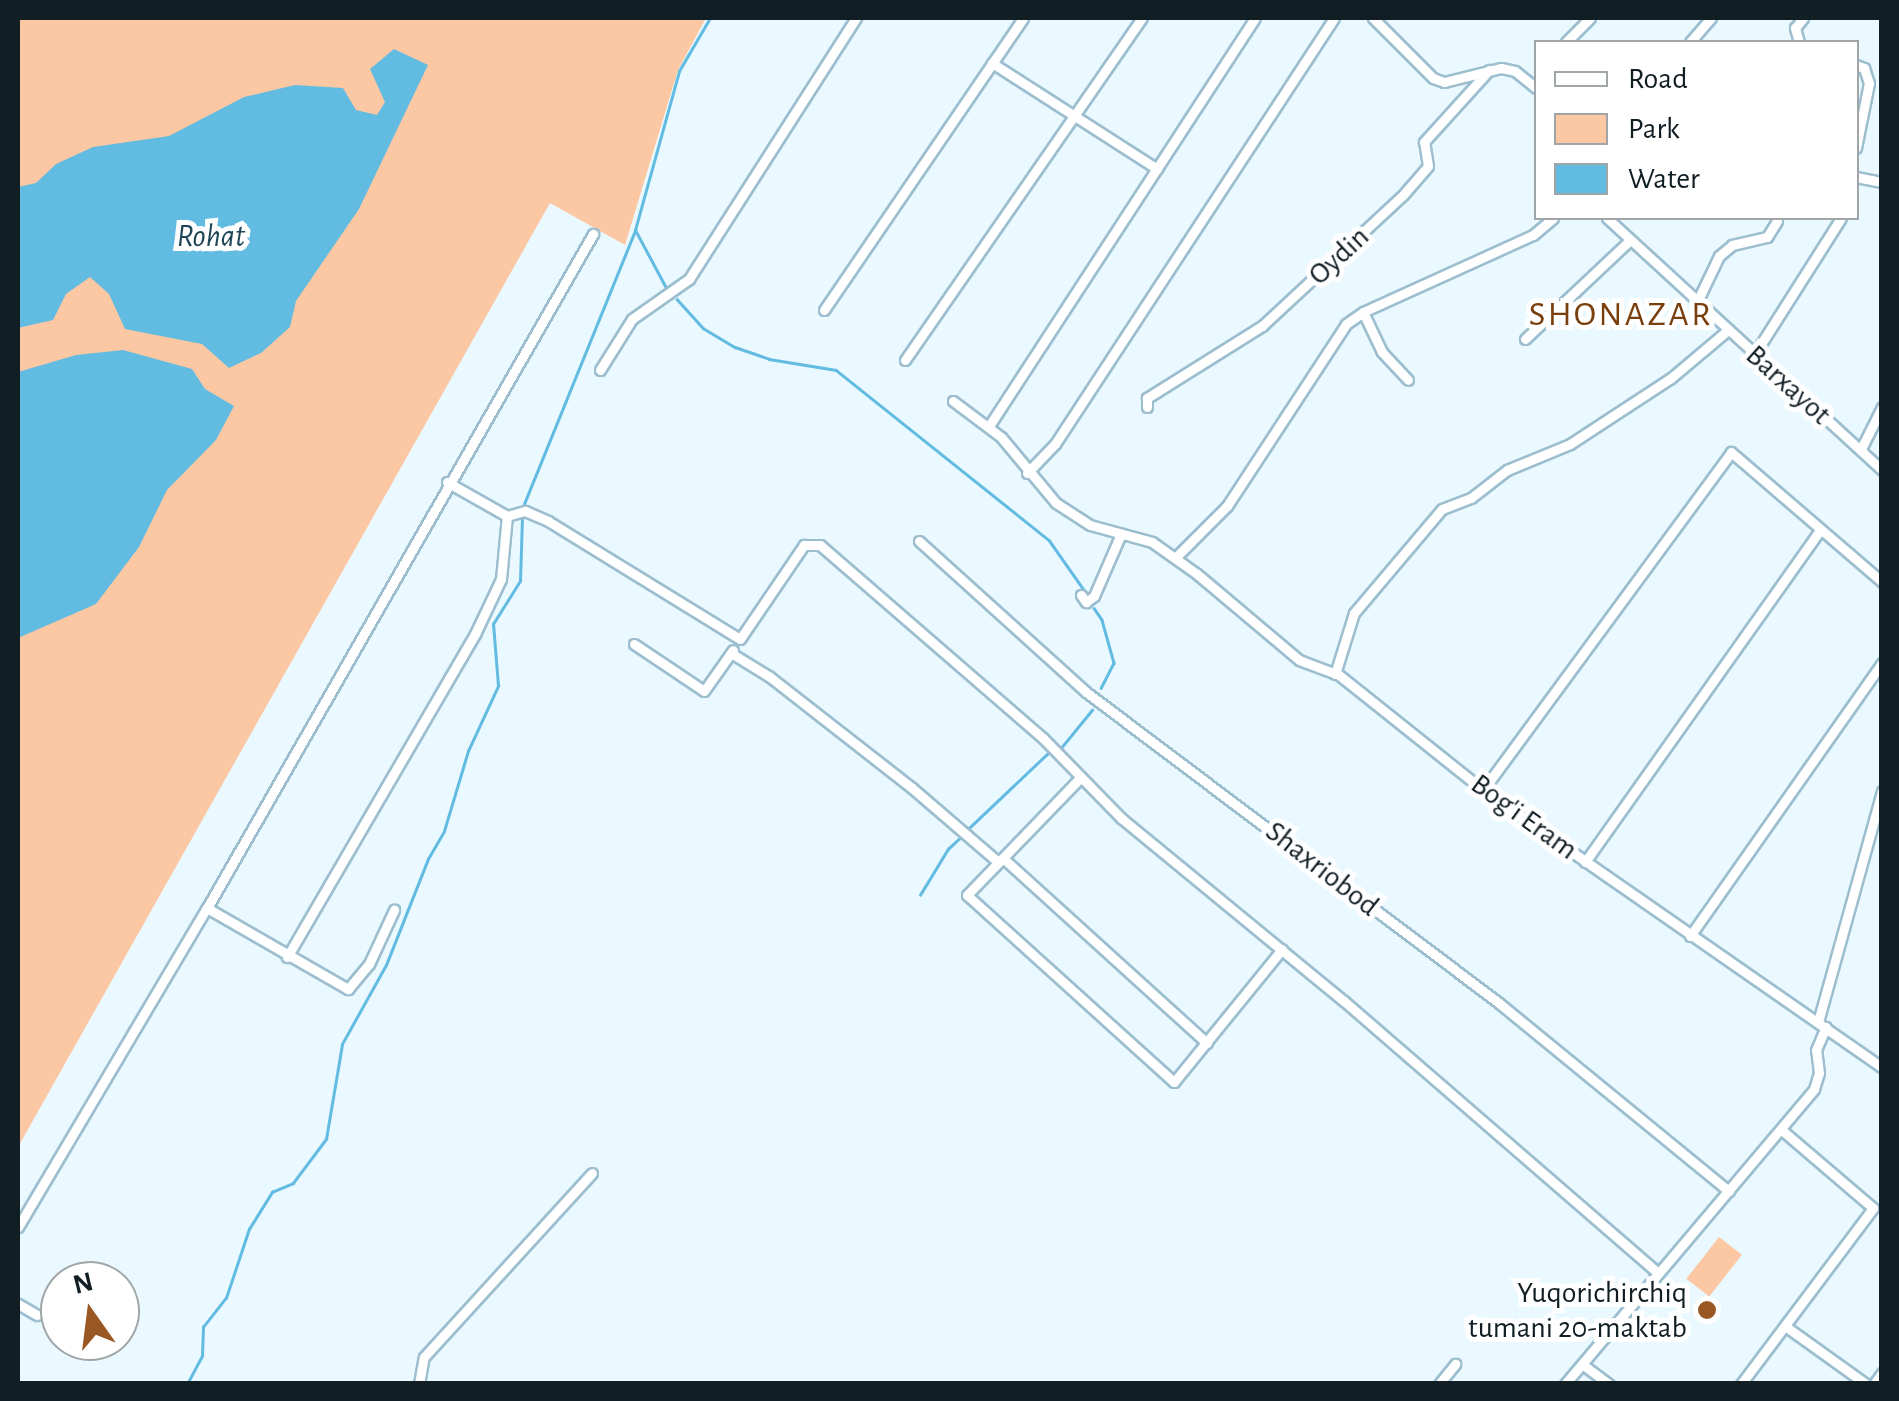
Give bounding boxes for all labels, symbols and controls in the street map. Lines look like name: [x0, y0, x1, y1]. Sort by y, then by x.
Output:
legend: [1534, 40, 1859, 220]
text: Road: [1628, 64, 1688, 94]
text: Park: [1628, 114, 1680, 144]
text: Water: [1628, 164, 1700, 194]
water label: Rohat: [177, 217, 245, 255]
street label: Oydin: [1301, 219, 1377, 293]
district label: SHONAZAR: [1529, 294, 1713, 336]
street label: Barxayot: [1738, 338, 1838, 432]
street label: Bog'i Eram: [1464, 766, 1584, 868]
street label: Shaxriobod: [1258, 814, 1386, 924]
north arrow: [40, 1261, 140, 1361]
text: N: [70, 1268, 96, 1300]
place label: Yuqorichirchiq tumani 20-maktab: [1468, 1275, 1687, 1346]
marker: Yuqorichirchiq tumani 20-maktab: [1696, 1299, 1718, 1321]

